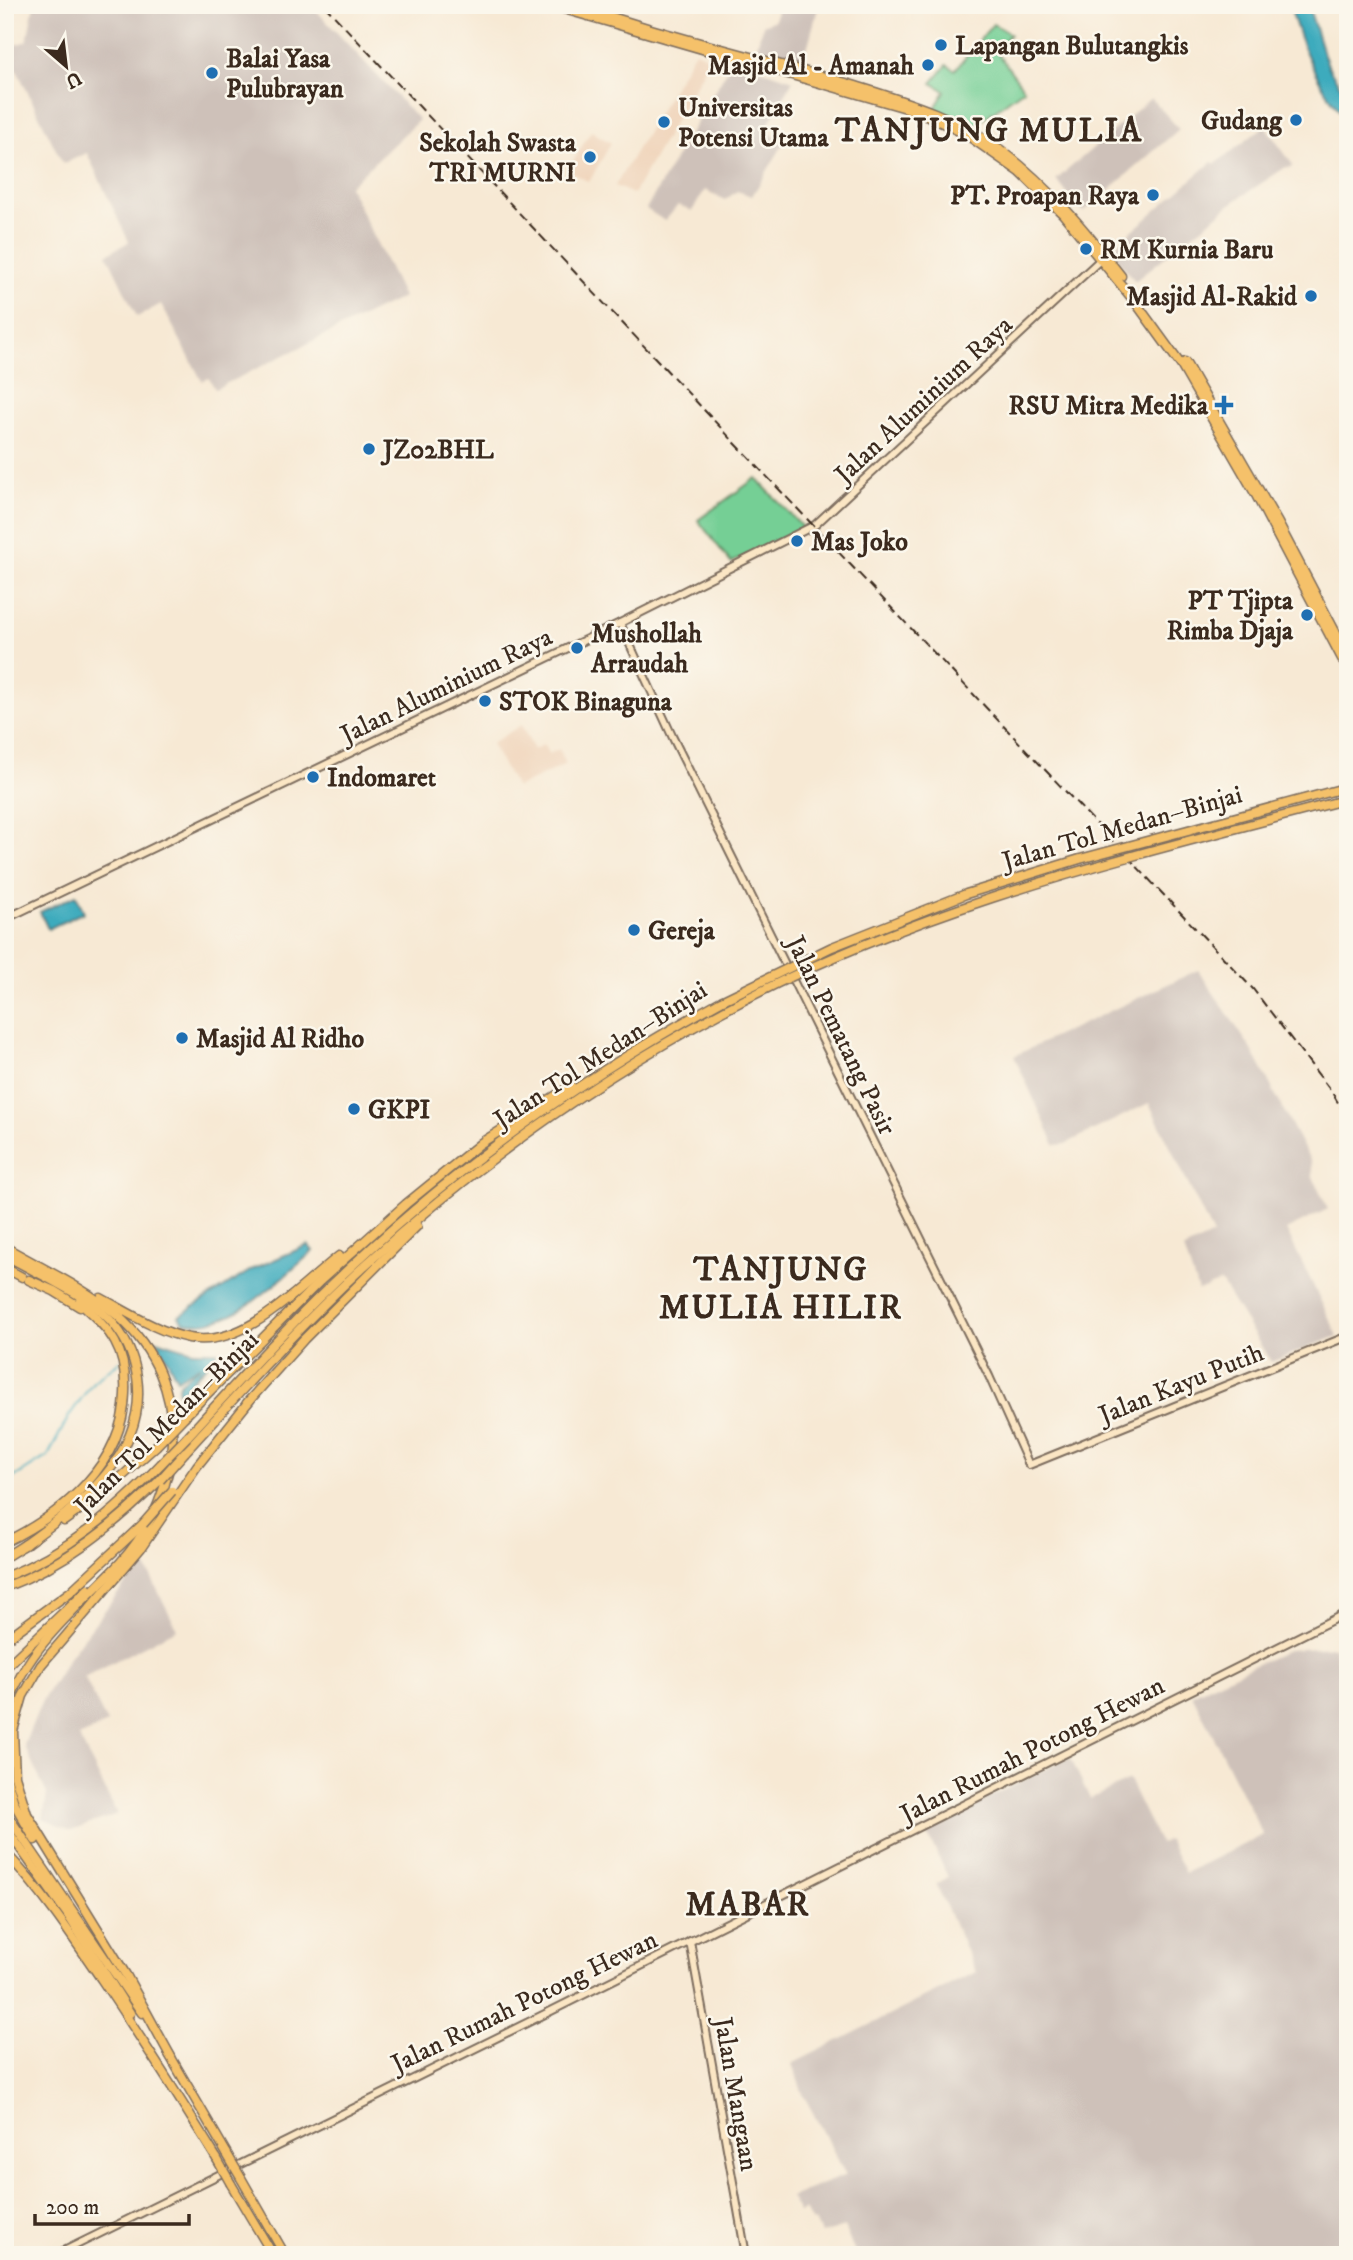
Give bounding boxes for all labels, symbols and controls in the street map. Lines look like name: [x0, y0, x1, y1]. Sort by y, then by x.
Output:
place label: Lapangan Bulutangkis: [955, 30, 1189, 63]
north arrow: [32, 32, 102, 102]
marker: Lapangan Bulutangkis: [933, 37, 949, 53]
place label: Balai Yasa Pulubrayan: [226, 43, 344, 106]
place label: Masjid Al - Amanah: [708, 50, 914, 83]
marker: Masjid Al - Amanah: [920, 57, 936, 73]
marker: Balai Yasa Pulubrayan: [204, 65, 220, 81]
text: U: [61, 66, 85, 93]
place label: Universitas Potensi Utama: [678, 92, 829, 155]
place label: Gudang: [1201, 105, 1283, 138]
district label: TANJUNG MULIA: [834, 111, 1143, 152]
marker: Gudang: [1288, 112, 1304, 128]
marker: Universitas Potensi Utama: [656, 114, 672, 130]
place label: Sekolah Swasta TRI MURNI: [419, 127, 577, 190]
marker: Sekolah Swasta TRI MURNI: [582, 149, 598, 165]
place label: PT. Proapan Raya: [950, 180, 1140, 213]
marker: PT. Proapan Raya: [1145, 187, 1161, 203]
place label: RM Kurnia Baru: [1100, 234, 1274, 267]
marker: RM Kurnia Baru: [1078, 241, 1094, 257]
place label: Masjid Al-Rakid: [1126, 281, 1298, 314]
marker: Masjid Al-Rakid: [1303, 288, 1319, 304]
street label: Jalan Aluminium Raya: [827, 309, 1020, 492]
place label: RSU Mitra Medika: [1009, 390, 1209, 423]
marker: RSU Mitra Medika: [1214, 395, 1234, 415]
place label: JZ02BHL: [380, 434, 494, 467]
marker: JZ02BHL: [361, 441, 377, 457]
place label: Mas Joko: [811, 526, 908, 559]
marker: Mas Joko: [789, 533, 805, 549]
place label: PT Tjipta Rimba Djaja: [1167, 585, 1294, 648]
marker: PT Tjipta Rimba Djaja: [1299, 607, 1315, 623]
place label: Mushollah Arraudah: [590, 618, 702, 681]
street label: Jalan Aluminium Raya: [334, 621, 558, 753]
marker: Mushollah Arraudah: [569, 640, 585, 656]
place label: STOK Binaguna: [499, 686, 673, 719]
marker: STOK Binaguna: [477, 693, 493, 709]
place label: Indomaret: [327, 762, 437, 795]
marker: Indomaret: [305, 769, 321, 785]
street label: Jalan Tol Medan–Binjai: [997, 778, 1246, 879]
place label: Gereja: [648, 915, 716, 948]
marker: Gereja: [626, 922, 642, 938]
street label: Jalan Pematang Pasir: [777, 929, 903, 1141]
street label: Jalan Tol Medan–Binjai: [486, 974, 714, 1138]
place label: Masjid Al Ridho: [196, 1023, 364, 1056]
marker: Masjid Al Ridho: [174, 1030, 190, 1046]
place label: GKPI: [368, 1094, 431, 1127]
marker: GKPI: [346, 1101, 362, 1117]
district label: TANJUNG MULIA HILIR: [659, 1250, 903, 1329]
street label: Jalan Tol Medan–Binjai: [66, 1324, 266, 1524]
street label: Jalan Kayu Putih: [1092, 1336, 1269, 1433]
street label: Jalan Rumah Potong Hewan: [893, 1669, 1171, 1832]
district label: MABAR: [685, 1885, 811, 1926]
street label: Jalan Rumah Potong Hewan: [384, 1923, 663, 2082]
street label: Jalan Mangaan: [705, 2013, 765, 2174]
scale bar: [35, 2183, 189, 2227]
text: 200 m: [46, 2195, 99, 2221]

